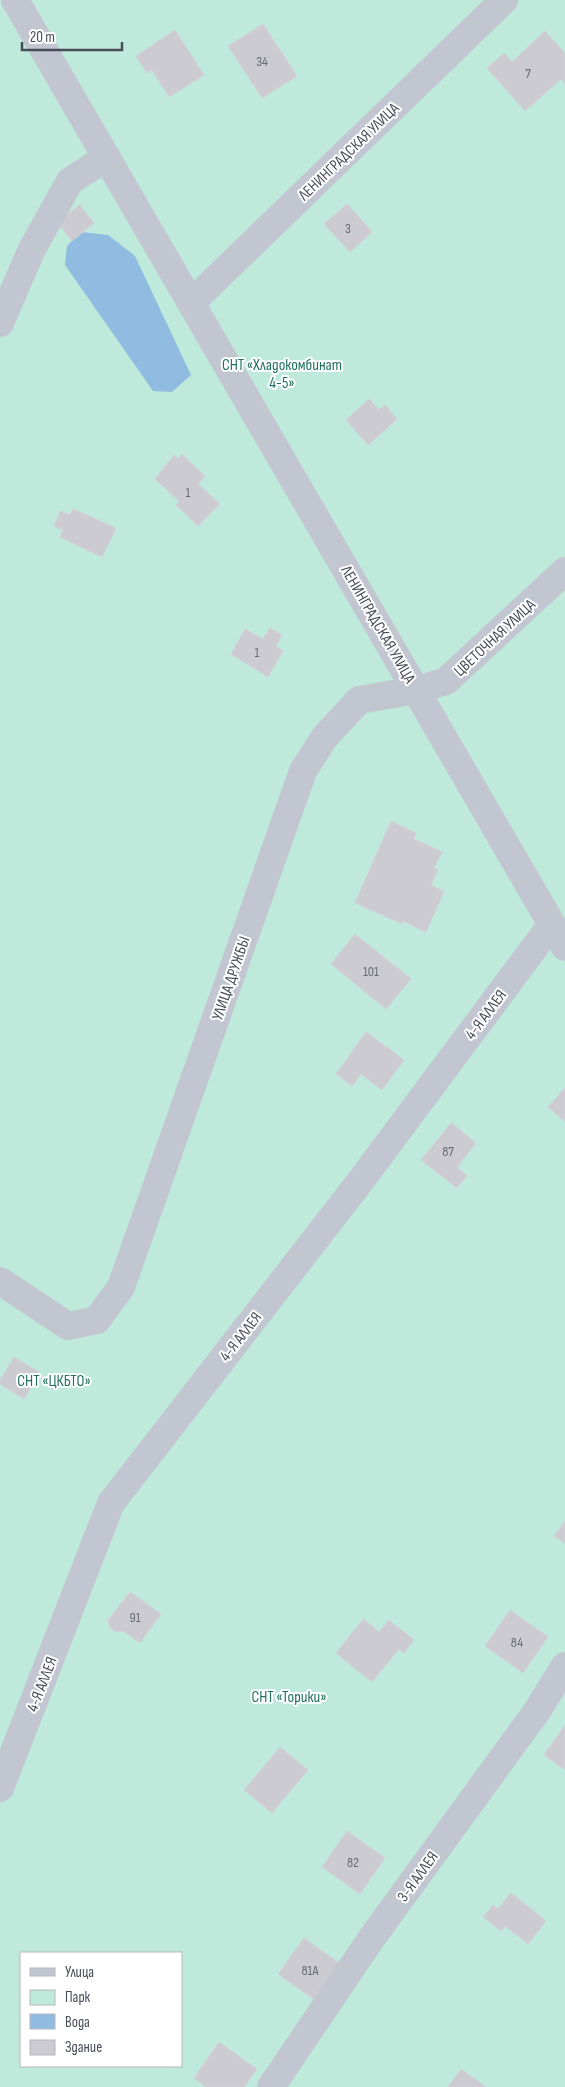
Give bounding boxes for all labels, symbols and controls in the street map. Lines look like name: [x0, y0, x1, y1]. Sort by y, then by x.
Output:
scale bar: [22, 20, 122, 52]
text: 20 m: [30, 28, 55, 47]
house number: 34: [256, 53, 268, 70]
house number: 7: [525, 65, 531, 82]
street label: ЛЕНИНГРАДСКАЯ УЛИЦА: [294, 99, 403, 206]
house number: 3: [345, 220, 351, 237]
park label: СНТ «Хладокомбинат 4-5»: [222, 356, 342, 393]
house number: 1: [186, 484, 191, 501]
street label: ЛЕНИНГРАДСКАЯ УЛИЦА: [336, 562, 419, 687]
street label: ЦВЕТОЧНАЯ УЛИЦА: [450, 595, 540, 681]
house number: 1: [255, 644, 260, 661]
street label: УЛИЦА ДРУЖБЫ: [208, 934, 255, 1023]
house number: 101: [363, 963, 379, 980]
street label: 4-Я АЛЛЕЯ: [461, 986, 511, 1043]
house number: 87: [442, 1143, 454, 1160]
street label: 4-Я АЛЛЕЯ: [216, 1309, 266, 1365]
park label: СНТ «ЦКБТО»: [17, 1372, 91, 1391]
house number: 91: [129, 1609, 141, 1626]
house number: 84: [511, 1634, 523, 1651]
street label: 4-Я АЛЛЕЯ: [23, 1654, 62, 1715]
park label: СНТ «Торики»: [251, 1688, 327, 1707]
street label: 3-Я АЛЛЕЯ: [394, 1848, 443, 1906]
house number: 82: [347, 1854, 359, 1871]
legend: [20, 1952, 182, 2067]
house number: 81А: [301, 1962, 320, 1979]
text: Улица: [65, 1963, 94, 1982]
text: Парк: [65, 1988, 91, 2007]
text: Вода: [65, 2013, 90, 2032]
text: Здание: [65, 2038, 102, 2057]

